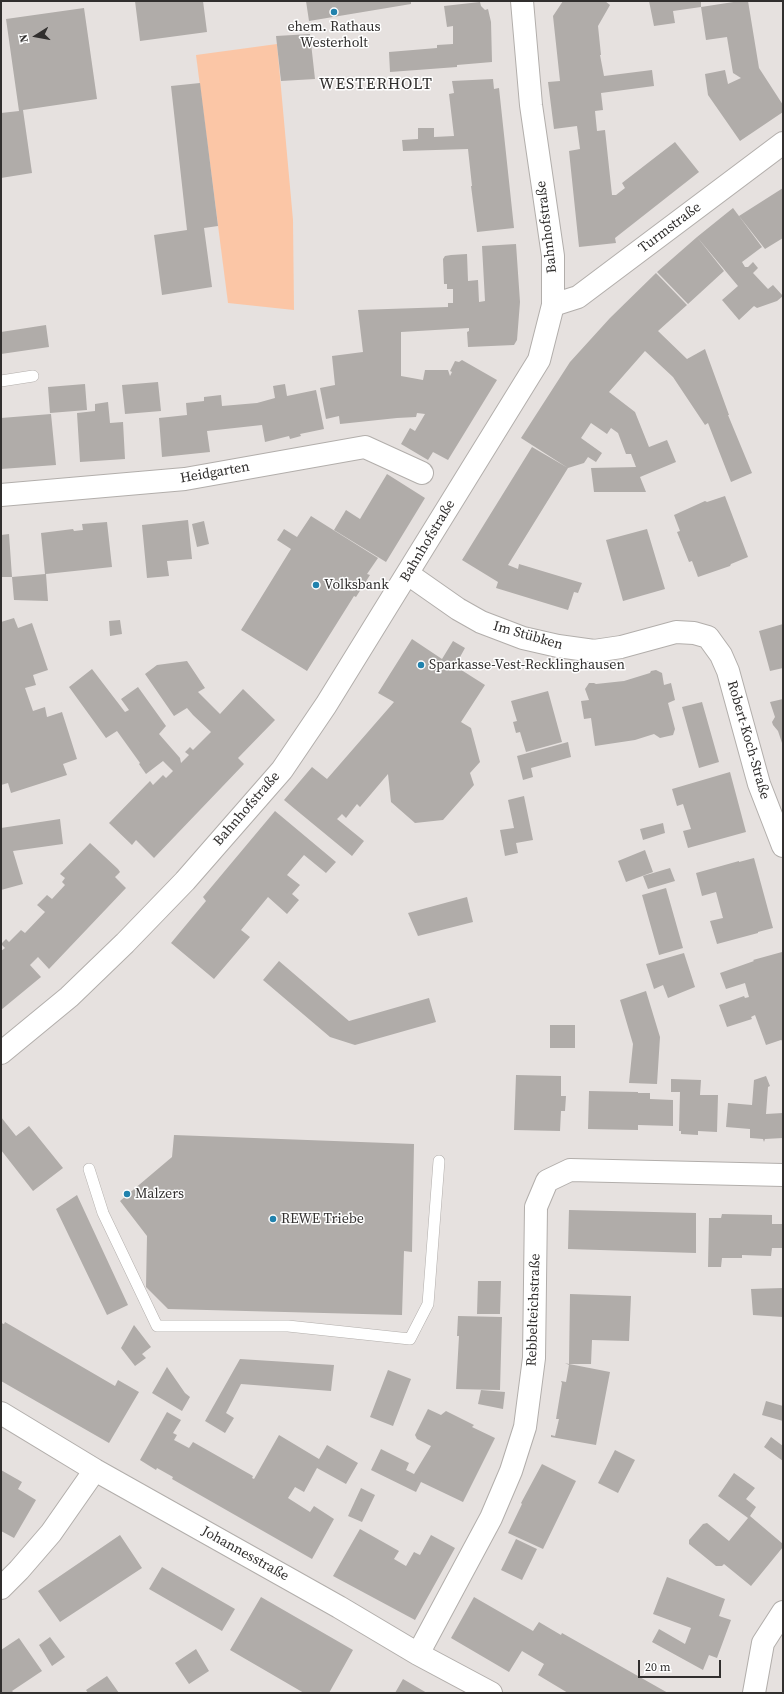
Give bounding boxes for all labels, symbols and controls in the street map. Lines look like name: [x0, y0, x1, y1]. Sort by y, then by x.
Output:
marker: ehem. Rathaus Westerholt: [329, 7, 339, 17]
north arrow: [16, 16, 56, 56]
place label: ehem. Rathaus Westerholt: [287, 19, 381, 52]
text: N: [16, 33, 32, 44]
district label: WESTERHOLT: [319, 75, 433, 95]
street label: Bahnhofstraße: [533, 180, 561, 274]
street label: Turmstraße: [635, 199, 705, 257]
street label: Heidgarten: [179, 459, 251, 487]
street label: Bahnhofstraße: [397, 497, 459, 585]
place label: Volksbank: [324, 577, 389, 593]
marker: Volksbank: [311, 580, 321, 590]
street label: Im Stübken: [491, 618, 565, 654]
place label: Sparkasse-Vest-Recklinghausen: [429, 657, 625, 673]
marker: Sparkasse-Vest-Recklinghausen: [416, 660, 426, 670]
street label: Robert-Koch-Straße: [723, 679, 773, 801]
street label: Bahnhofstraße: [210, 768, 284, 850]
place label: Malzers: [135, 1186, 184, 1202]
marker: Malzers: [122, 1189, 132, 1199]
place label: REWE Triebe: [281, 1211, 364, 1227]
marker: REWE Triebe: [268, 1214, 278, 1224]
street label: Rebbelteichstraße: [524, 1253, 544, 1367]
street label: Johannesstraße: [198, 1523, 292, 1585]
scale bar: [640, 1652, 723, 1678]
text: 20 m: [645, 1659, 671, 1675]

